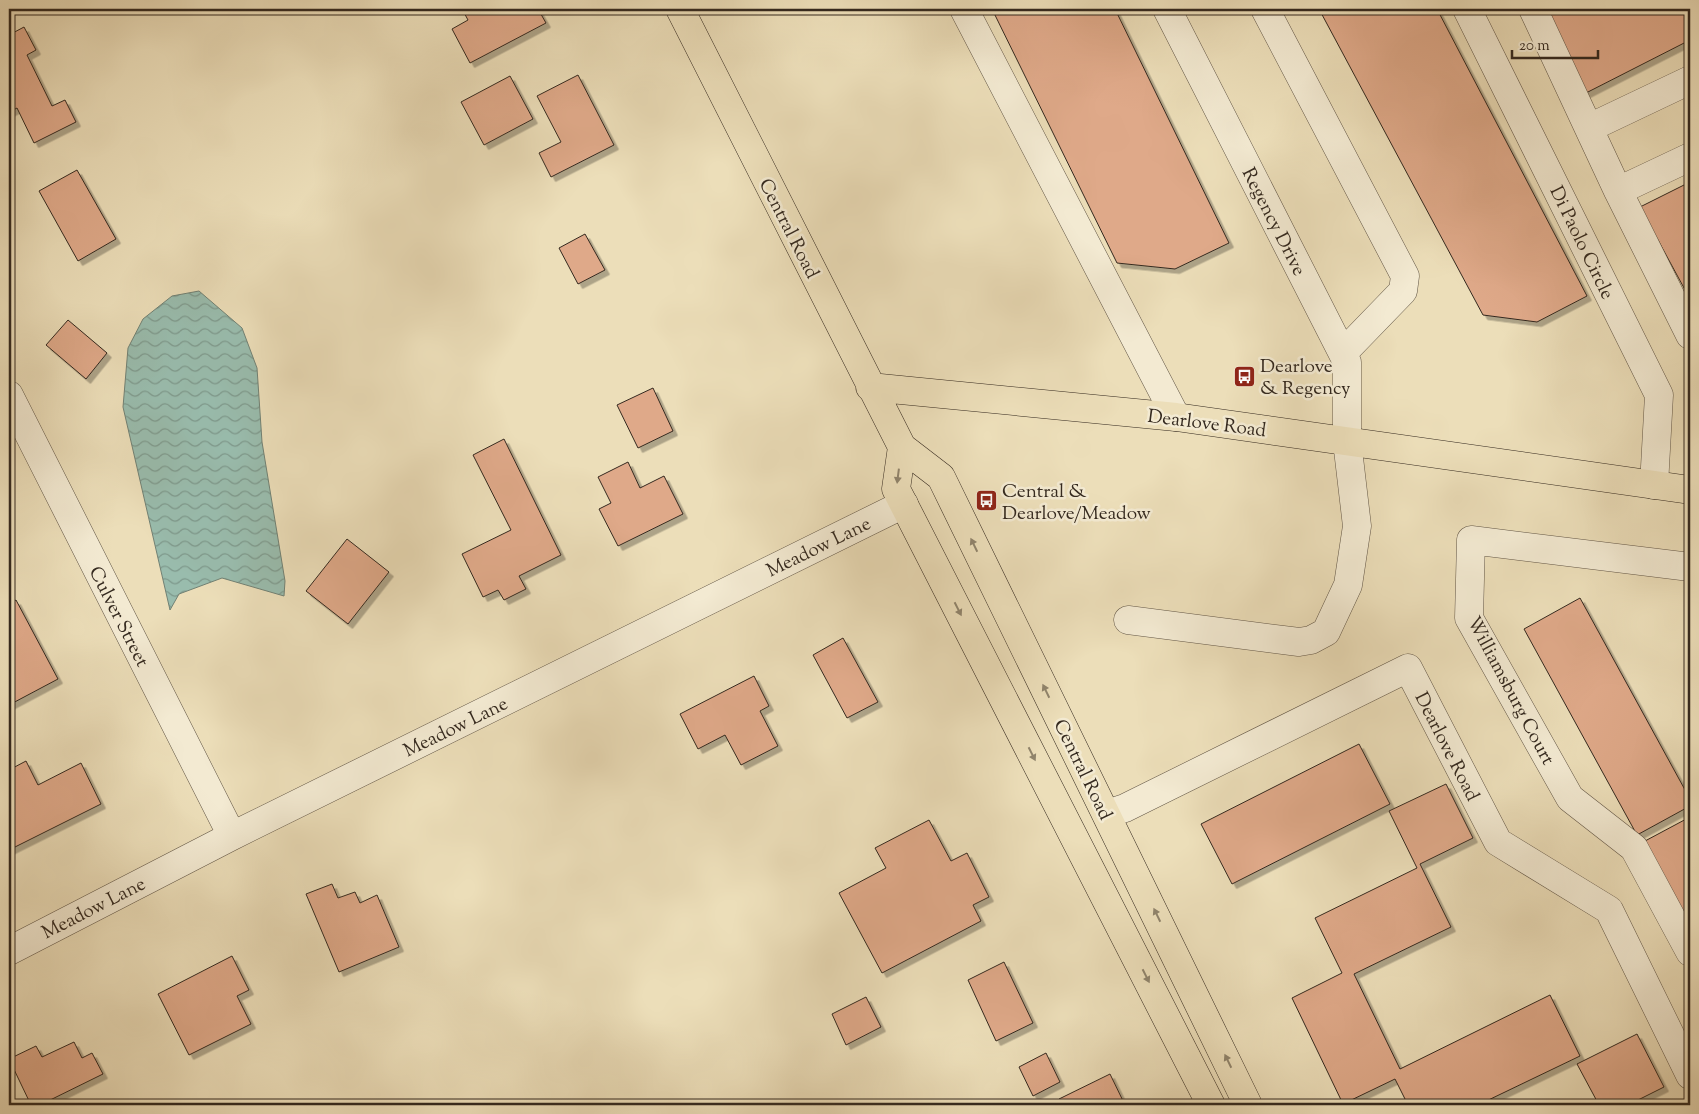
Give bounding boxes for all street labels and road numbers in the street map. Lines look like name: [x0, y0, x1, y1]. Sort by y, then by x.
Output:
street label: Regency Drive: [1234, 163, 1312, 281]
street label: Central Road: [751, 174, 825, 284]
street label: Di Paolo Circle: [1542, 182, 1620, 305]
street label: Dearlove Road: [1146, 404, 1268, 445]
street label: Meadow Lane: [762, 511, 876, 585]
street label: Culver Street: [81, 562, 155, 673]
street label: Williamsburg Court: [1459, 612, 1561, 771]
street label: Dearlove Road: [1407, 688, 1485, 807]
street label: Meadow Lane: [399, 691, 513, 765]
street label: Central Road: [1046, 715, 1118, 825]
street label: Meadow Lane: [38, 871, 151, 947]

